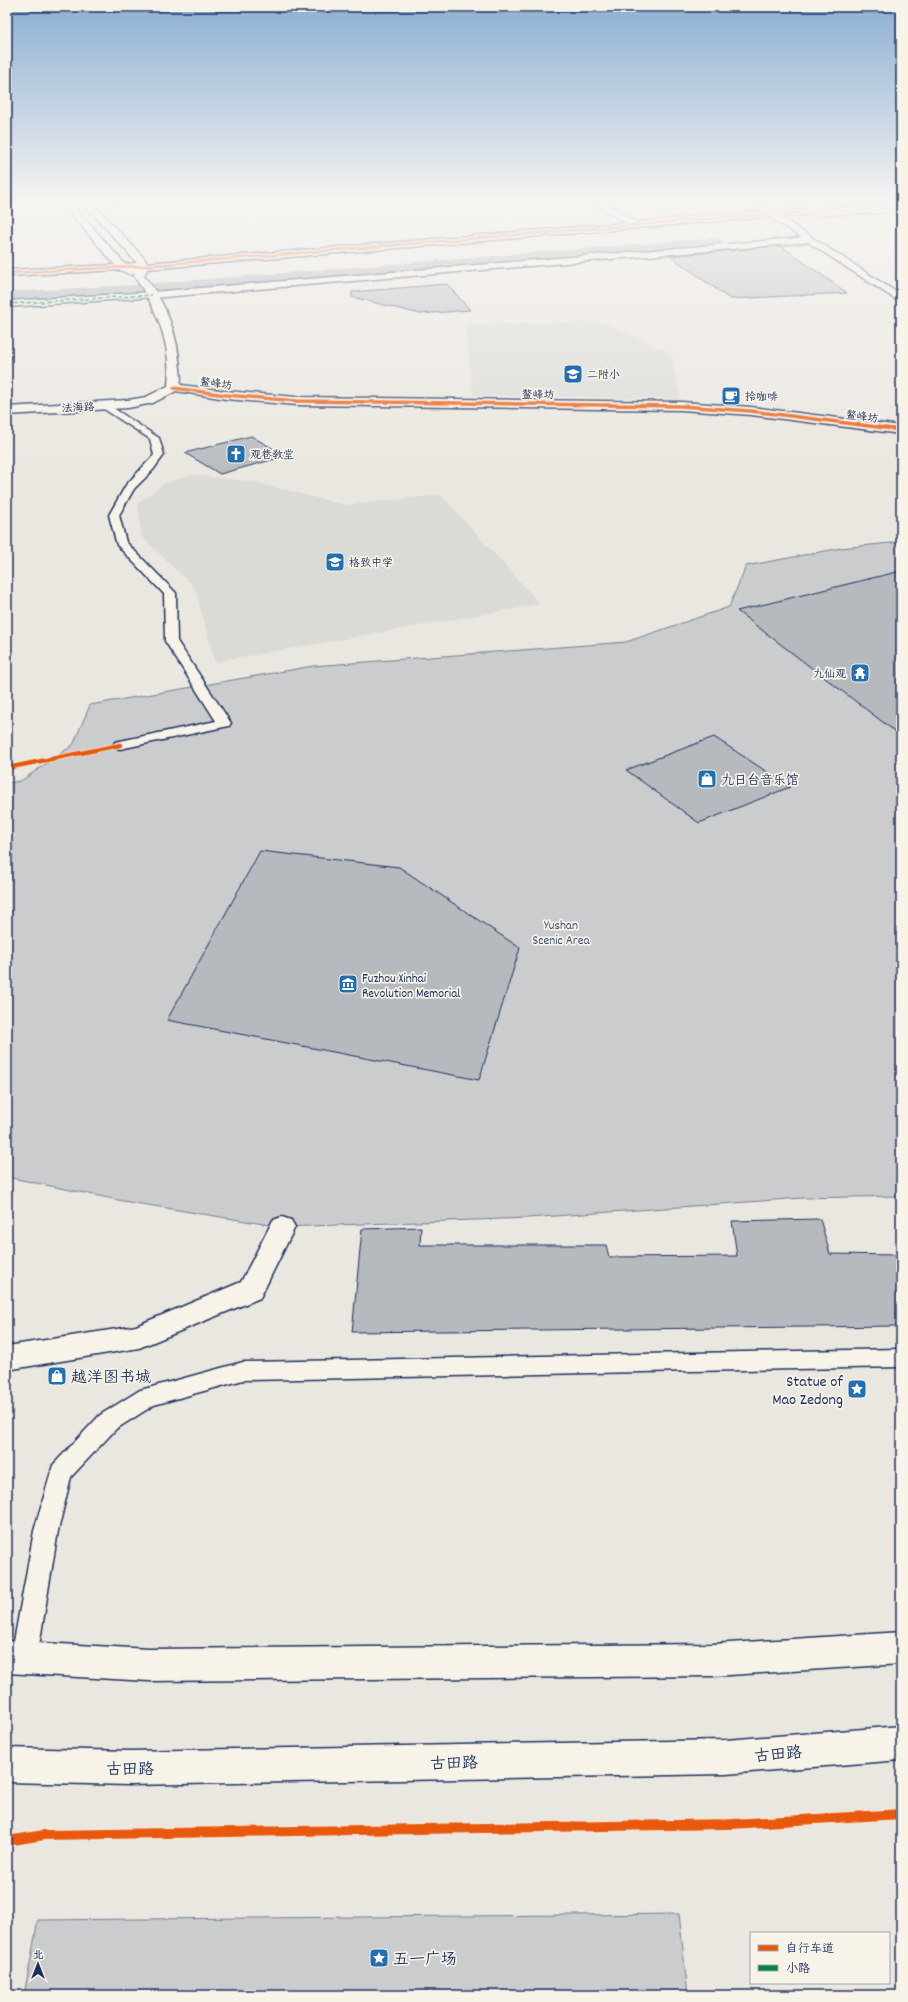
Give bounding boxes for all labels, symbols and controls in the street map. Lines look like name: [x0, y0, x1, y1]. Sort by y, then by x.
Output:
school or university icon: 二附小: [562, 363, 584, 385]
place label: 二附小: [587, 368, 620, 384]
street label: 鳌峰坊: [198, 375, 233, 395]
cafe icon: 拎咖啡: [720, 385, 742, 407]
street label: 鳌峰坊: [521, 388, 555, 404]
place label: 拎咖啡: [745, 390, 778, 406]
street label: 法海路: [61, 400, 95, 418]
street label: 鳌峰坊: [844, 408, 879, 428]
church icon: 观巷教堂: [225, 443, 247, 465]
place label: 观巷教堂: [250, 448, 294, 464]
school or university icon: 格致中学: [324, 551, 346, 573]
place label: 格致中学: [349, 556, 393, 572]
temple icon: 九仙观: [849, 662, 871, 684]
place label: 九仙观: [813, 667, 846, 683]
shop icon: 九日台音乐馆: [696, 768, 718, 790]
place label: 九日台音乐馆: [721, 772, 799, 791]
park label: Yushan Scenic Area: [532, 917, 590, 951]
place label: Fuzhou Xinhai Revolution Memorial: [362, 970, 460, 1004]
museum icon: Fuzhou Xinhai Revolution Memorial: [337, 973, 359, 995]
shop icon: 越洋图书城: [46, 1365, 68, 1387]
place label: 越洋图书城: [71, 1367, 151, 1390]
place label: Statue of Mao Zedong: [772, 1371, 843, 1412]
place icon: Statue of Mao Zedong: [846, 1378, 868, 1400]
street label: 古田路: [753, 1742, 803, 1769]
street label: 古田路: [430, 1753, 478, 1776]
street label: 古田路: [106, 1759, 154, 1782]
legend: [750, 1932, 890, 1984]
text: 自行车道: [786, 1941, 834, 1958]
north arrow: [18, 1944, 58, 1984]
place icon: 五一广场: [368, 1947, 390, 1969]
text: 北: [33, 1948, 44, 1964]
place label: 五一广场: [393, 1949, 457, 1972]
text: 小路: [786, 1961, 810, 1978]

